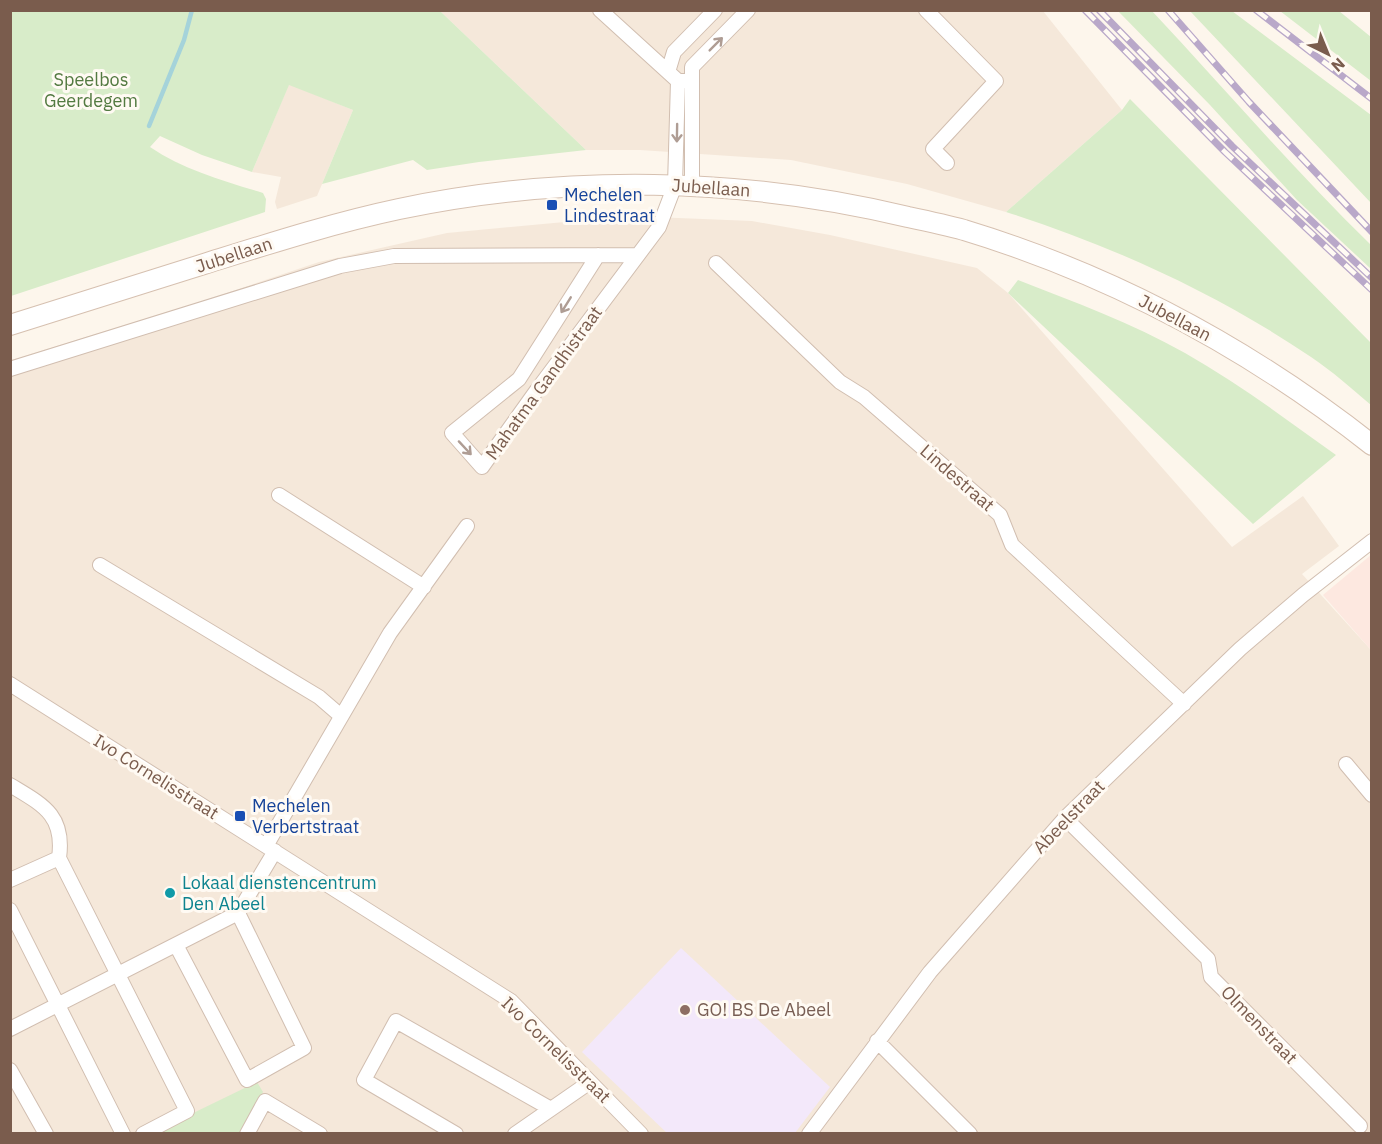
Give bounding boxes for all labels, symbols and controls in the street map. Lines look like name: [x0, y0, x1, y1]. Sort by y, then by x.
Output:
north arrow: [1298, 24, 1358, 84]
one-way arrow: [708, 36, 723, 51]
text: N: [1327, 54, 1349, 76]
park label: Speelbos Geerdegem: [44, 68, 138, 112]
one-way arrow: [671, 123, 682, 143]
street label: Jubellaan: [671, 173, 751, 202]
place label: Mechelen Lindestraat: [564, 183, 655, 227]
marker: Mechelen Lindestraat: [545, 198, 559, 212]
street label: Jubellaan: [193, 231, 275, 278]
street label: Jubellaan: [1135, 289, 1215, 346]
one-way arrow: [560, 296, 572, 313]
street label: Mahatma Gandhistraat: [480, 301, 607, 464]
street label: Lindestraat: [915, 439, 999, 516]
one-way arrow: [458, 441, 472, 456]
street label: Ivo Cornelisstraat: [89, 729, 223, 824]
street label: Abeelstraat: [1028, 775, 1109, 858]
place label: Mechelen Verbertstraat: [252, 794, 359, 838]
marker: Mechelen Verbertstraat: [233, 809, 247, 823]
place label: Lokaal dienstencentrum Den Abeel: [182, 871, 377, 915]
marker: Lokaal dienstencentrum Den Abeel: [163, 886, 177, 900]
street label: Olmenstraat: [1216, 981, 1303, 1069]
street label: Ivo Cornelisstraat: [497, 992, 616, 1108]
place label: GO! BS De Abeel: [697, 998, 831, 1021]
marker: GO! BS De Abeel: [678, 1003, 692, 1017]

